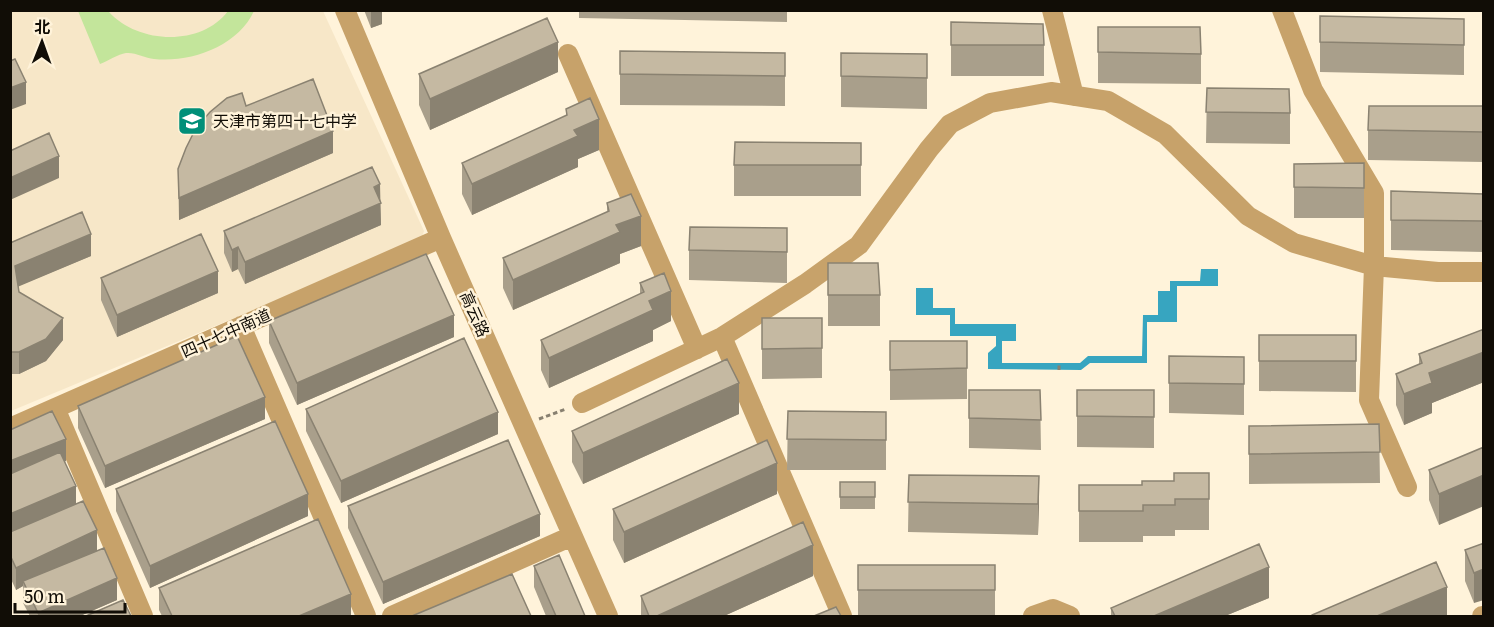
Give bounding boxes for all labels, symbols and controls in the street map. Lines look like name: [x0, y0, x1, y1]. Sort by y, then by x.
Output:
north arrow: [12, 12, 72, 72]
text: 北: [34, 14, 50, 38]
school or university icon: 天津市第四十七中学: [176, 105, 208, 137]
place label: 天津市第四十七中学: [213, 108, 357, 132]
street label: 高云路: [455, 287, 497, 340]
street label: 四十七中南道: [177, 302, 274, 363]
scale bar: [15, 576, 124, 614]
text: 50 m: [24, 582, 65, 609]

